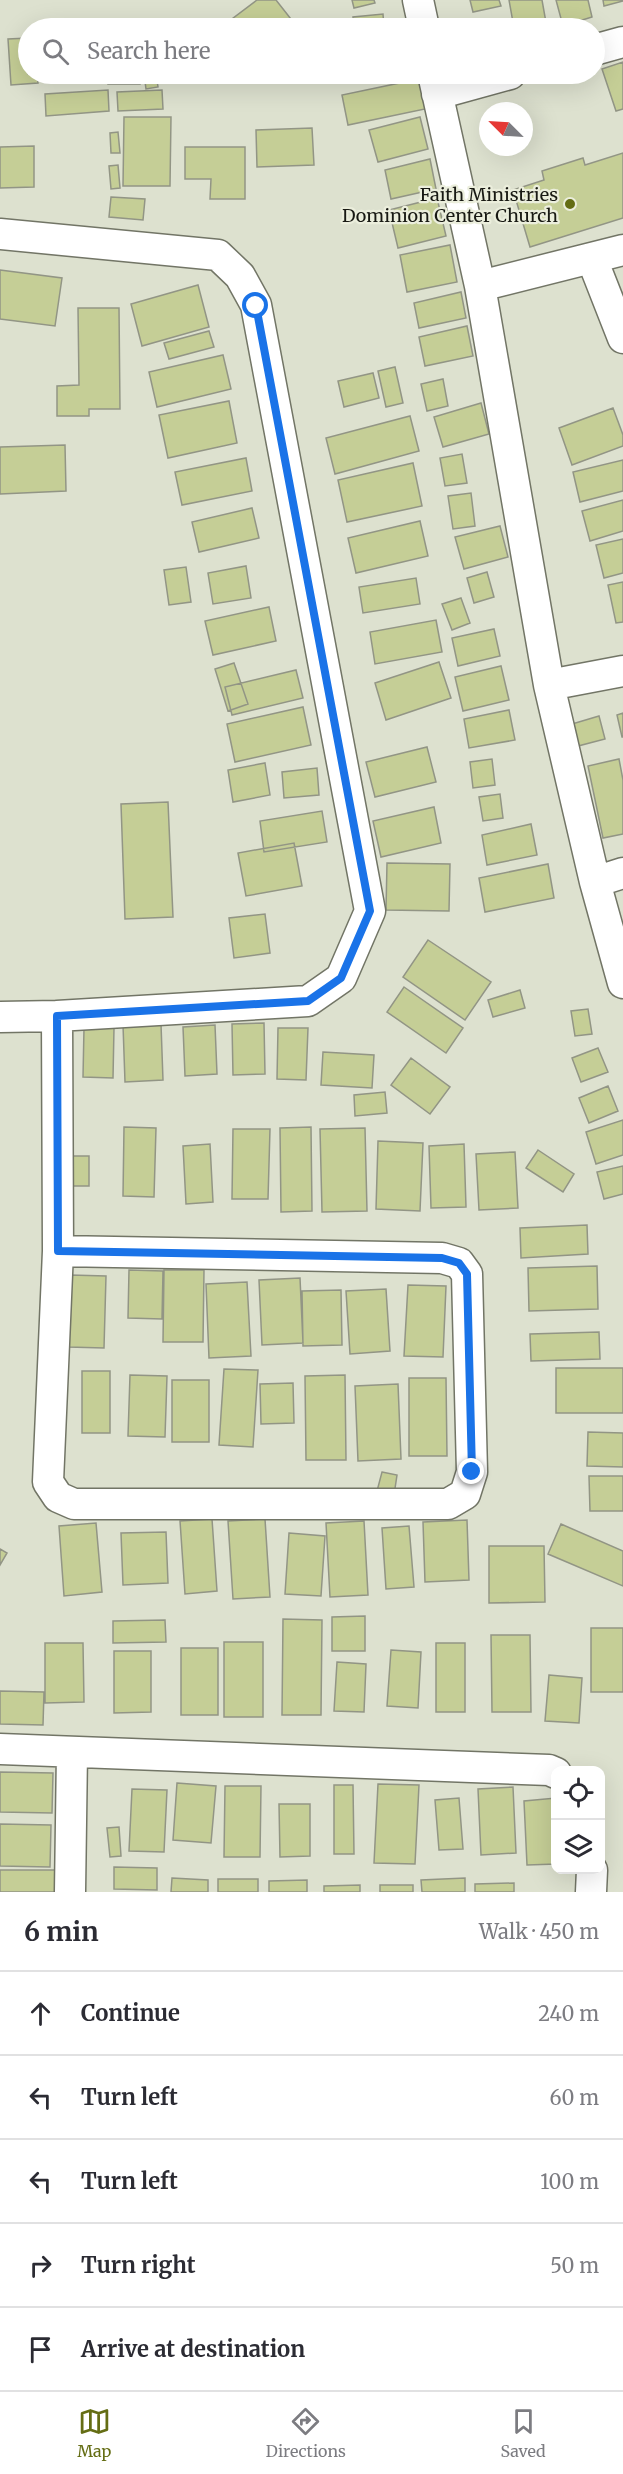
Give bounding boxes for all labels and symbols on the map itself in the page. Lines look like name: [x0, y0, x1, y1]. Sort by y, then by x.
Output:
north arrow: [479, 102, 533, 156]
place label: Faith Ministries Dominion Center Church: [342, 183, 558, 227]
marker: Faith Ministries Dominion Center Church: [563, 197, 577, 211]
route start: [242, 292, 268, 318]
route end: [458, 1458, 484, 1484]

